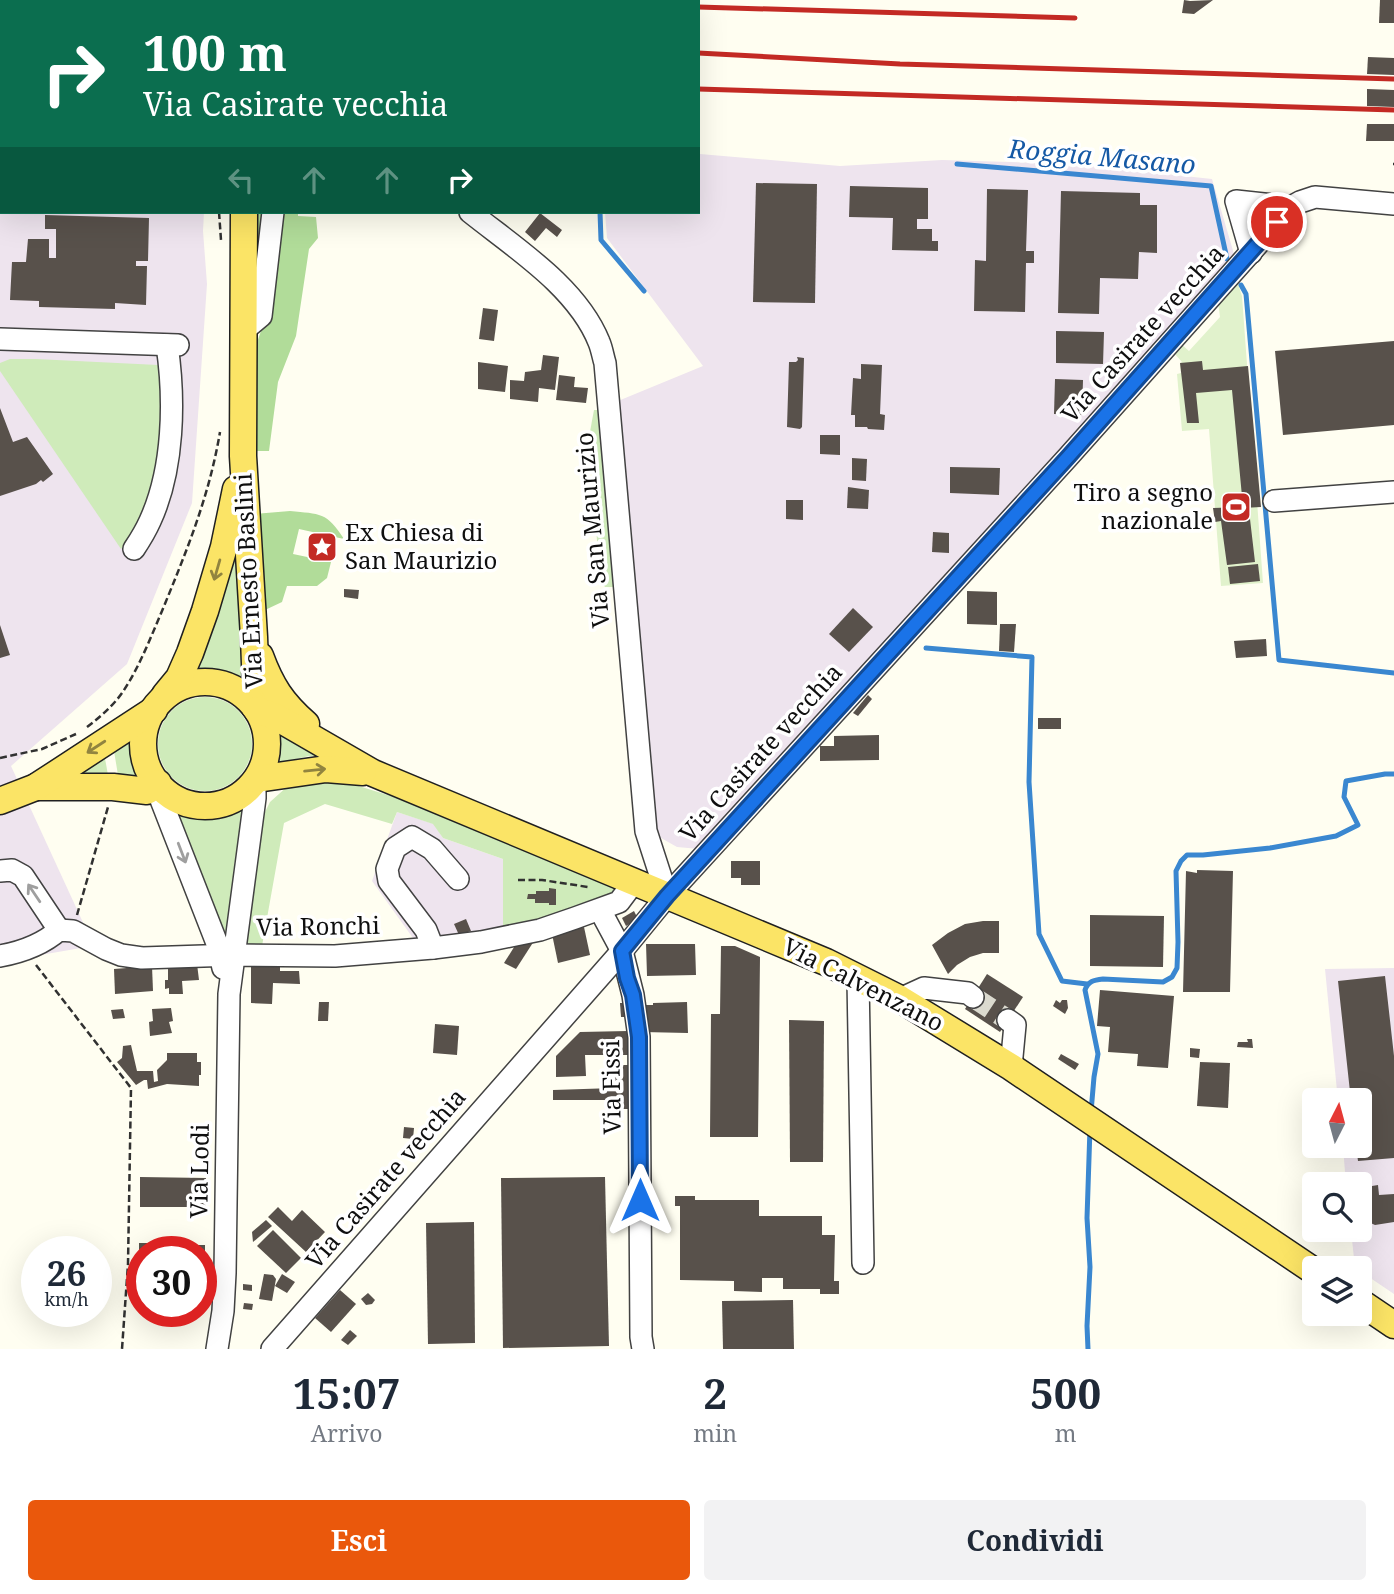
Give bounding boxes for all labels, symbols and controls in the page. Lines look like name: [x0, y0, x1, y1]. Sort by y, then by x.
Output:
text: 100 m: [143, 19, 287, 85]
icon: right: [28, 28, 119, 119]
text: Via Casirate vecchia: [143, 82, 448, 125]
water label: Roggia Masano: [1006, 130, 1197, 182]
icon: left: [222, 161, 260, 199]
icon: ahead: [295, 161, 333, 199]
icon: ahead: [368, 161, 406, 199]
icon: right: [441, 161, 479, 199]
pin: [1247, 192, 1307, 252]
icon: arrive: [1258, 203, 1296, 241]
street label: Via Casirate vecchia: [1053, 237, 1231, 429]
street label: Via San Maurizio: [567, 431, 616, 629]
street label: Via Ernesto Baslini: [225, 472, 270, 690]
place label: Tiro a segno nazionale: [1074, 475, 1213, 536]
sports icon: Tiro a segno nazionale: [1219, 490, 1253, 524]
place label: Ex Chiesa di San Maurizio: [345, 515, 497, 576]
place icon: Ex Chiesa di San Maurizio: [305, 530, 339, 564]
one-way arrow: [209, 559, 222, 581]
street label: Via Casirate vecchia: [671, 656, 849, 848]
one-way arrow: [87, 740, 107, 754]
one-way arrow: [303, 764, 325, 777]
one-way arrow: [176, 842, 189, 864]
one-way arrow: [27, 884, 42, 903]
street label: Via Ronchi: [256, 908, 380, 943]
street label: Via Calvenzano: [777, 929, 950, 1038]
street label: Via Fissi: [593, 1039, 628, 1135]
street label: Via Casirate vecchia: [297, 1081, 472, 1275]
north arrow: [1302, 1088, 1372, 1158]
map controls: [1302, 1088, 1372, 1326]
street label: Via Lodi: [181, 1123, 216, 1219]
position arrow: [603, 1163, 677, 1237]
button: search: [1302, 1172, 1372, 1242]
speed limit sign: 30: [126, 1236, 217, 1327]
text: 26: [47, 1249, 86, 1296]
button: layers: [1302, 1256, 1372, 1326]
text: km/h: [44, 1287, 89, 1311]
text: 15:07: [293, 1364, 400, 1421]
text: 2: [703, 1364, 727, 1421]
text: 500: [1030, 1364, 1101, 1421]
text: Arrivo: [311, 1417, 383, 1449]
text: min: [693, 1417, 737, 1449]
text: m: [1055, 1417, 1076, 1449]
button: Esci: [28, 1500, 690, 1580]
button: Condividi: [704, 1500, 1366, 1580]

